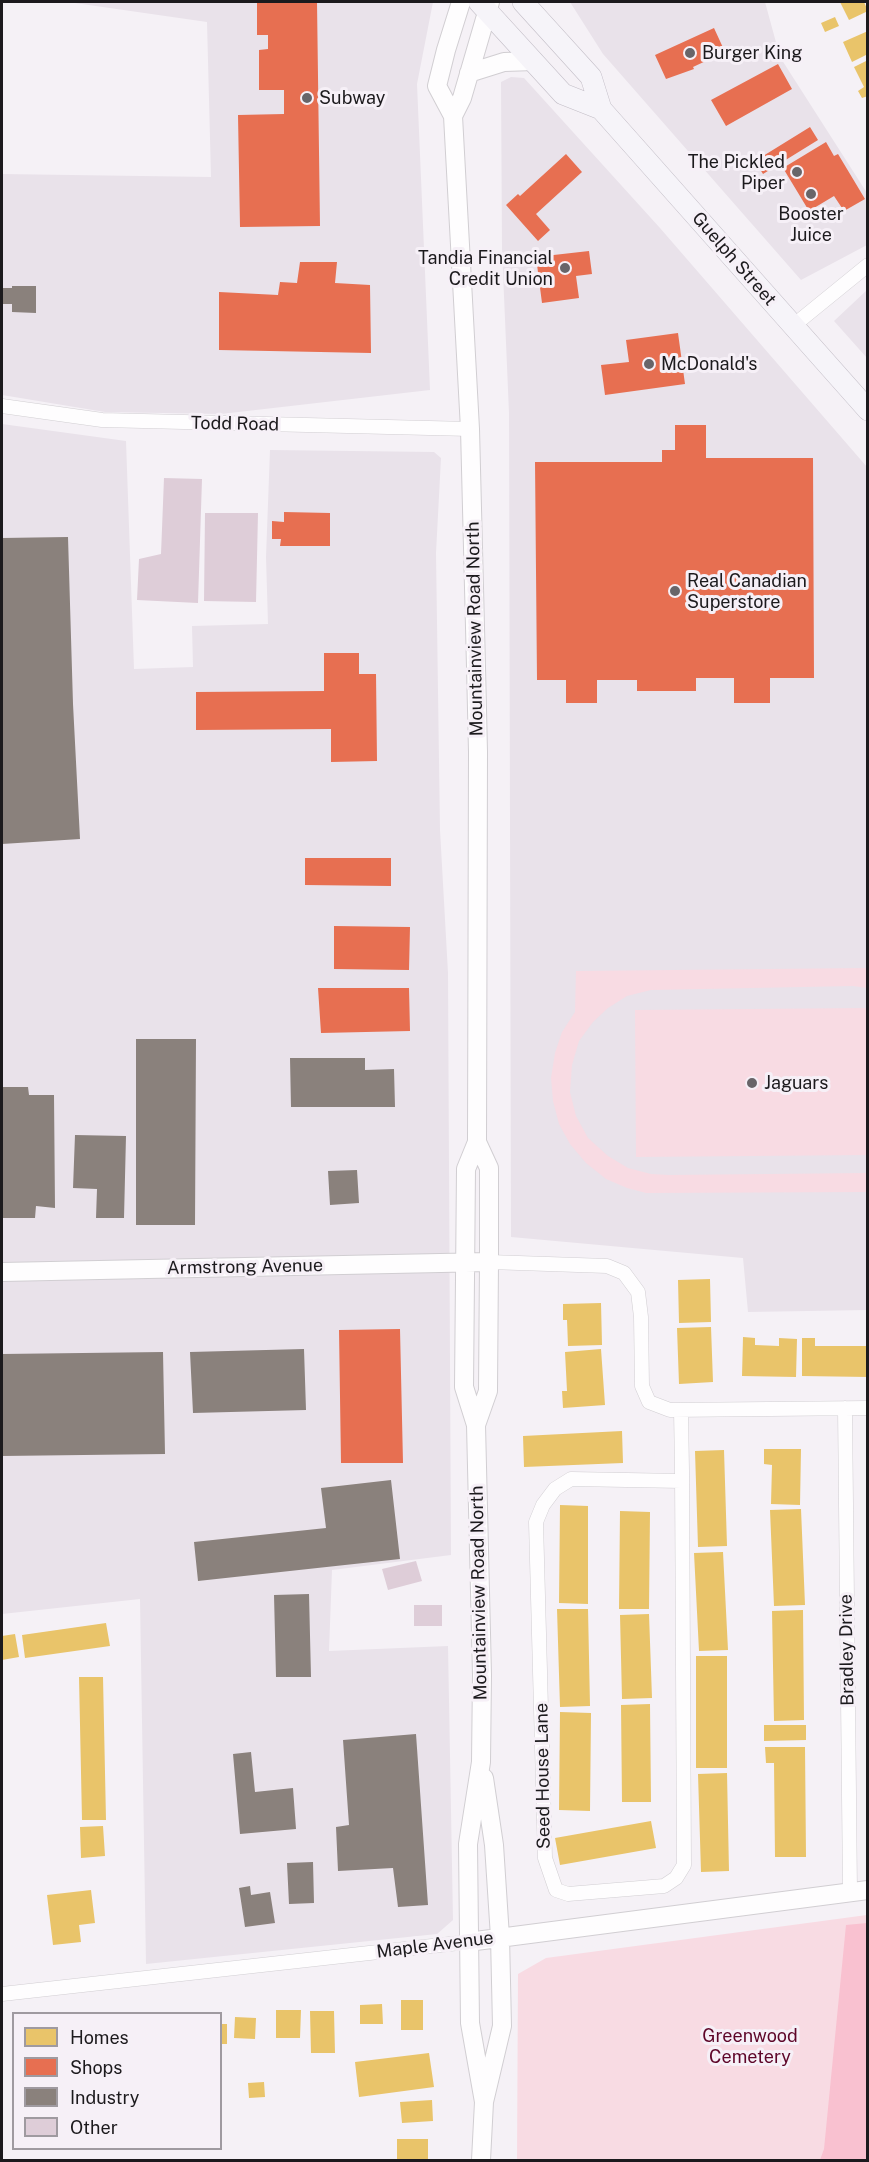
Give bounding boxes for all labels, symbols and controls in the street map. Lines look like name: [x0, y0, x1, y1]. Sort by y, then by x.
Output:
place label: Burger King: [702, 42, 802, 64]
marker: Burger King: [683, 46, 697, 60]
place label: Subway: [319, 87, 385, 109]
marker: Subway: [300, 91, 314, 105]
place label: The Pickled Piper: [688, 151, 785, 194]
marker: The Pickled Piper: [790, 165, 804, 179]
marker: Booster Juice: [804, 187, 818, 201]
place label: Booster Juice: [778, 203, 844, 246]
street label: Guelph Street: [687, 208, 781, 310]
place label: Tandia Financial Credit Union: [418, 247, 553, 290]
marker: Tandia Financial Credit Union: [558, 261, 572, 275]
place label: McDonald's: [661, 353, 757, 375]
marker: McDonald's: [642, 357, 656, 371]
street label: Todd Road: [191, 412, 279, 436]
street label: Mountainview Road North: [462, 521, 488, 737]
place label: Real Canadian Superstore: [687, 570, 807, 612]
marker: Real Canadian Superstore: [668, 584, 682, 598]
place label: Jaguars: [764, 1072, 828, 1094]
marker: Jaguars: [745, 1076, 759, 1090]
street label: Armstrong Avenue: [167, 1255, 323, 1279]
street label: Mountainview Road North: [466, 1485, 492, 1701]
street label: Bradley Drive: [835, 1594, 859, 1706]
street label: Seed House Lane: [531, 1703, 555, 1849]
street label: Maple Avenue: [375, 1927, 495, 1963]
legend: [12, 2012, 222, 2150]
park label: Greenwood Cemetery: [702, 2025, 798, 2068]
text: Homes: [70, 2027, 129, 2048]
text: Shops: [70, 2057, 122, 2078]
text: Industry: [70, 2087, 139, 2108]
text: Other: [70, 2117, 118, 2138]

